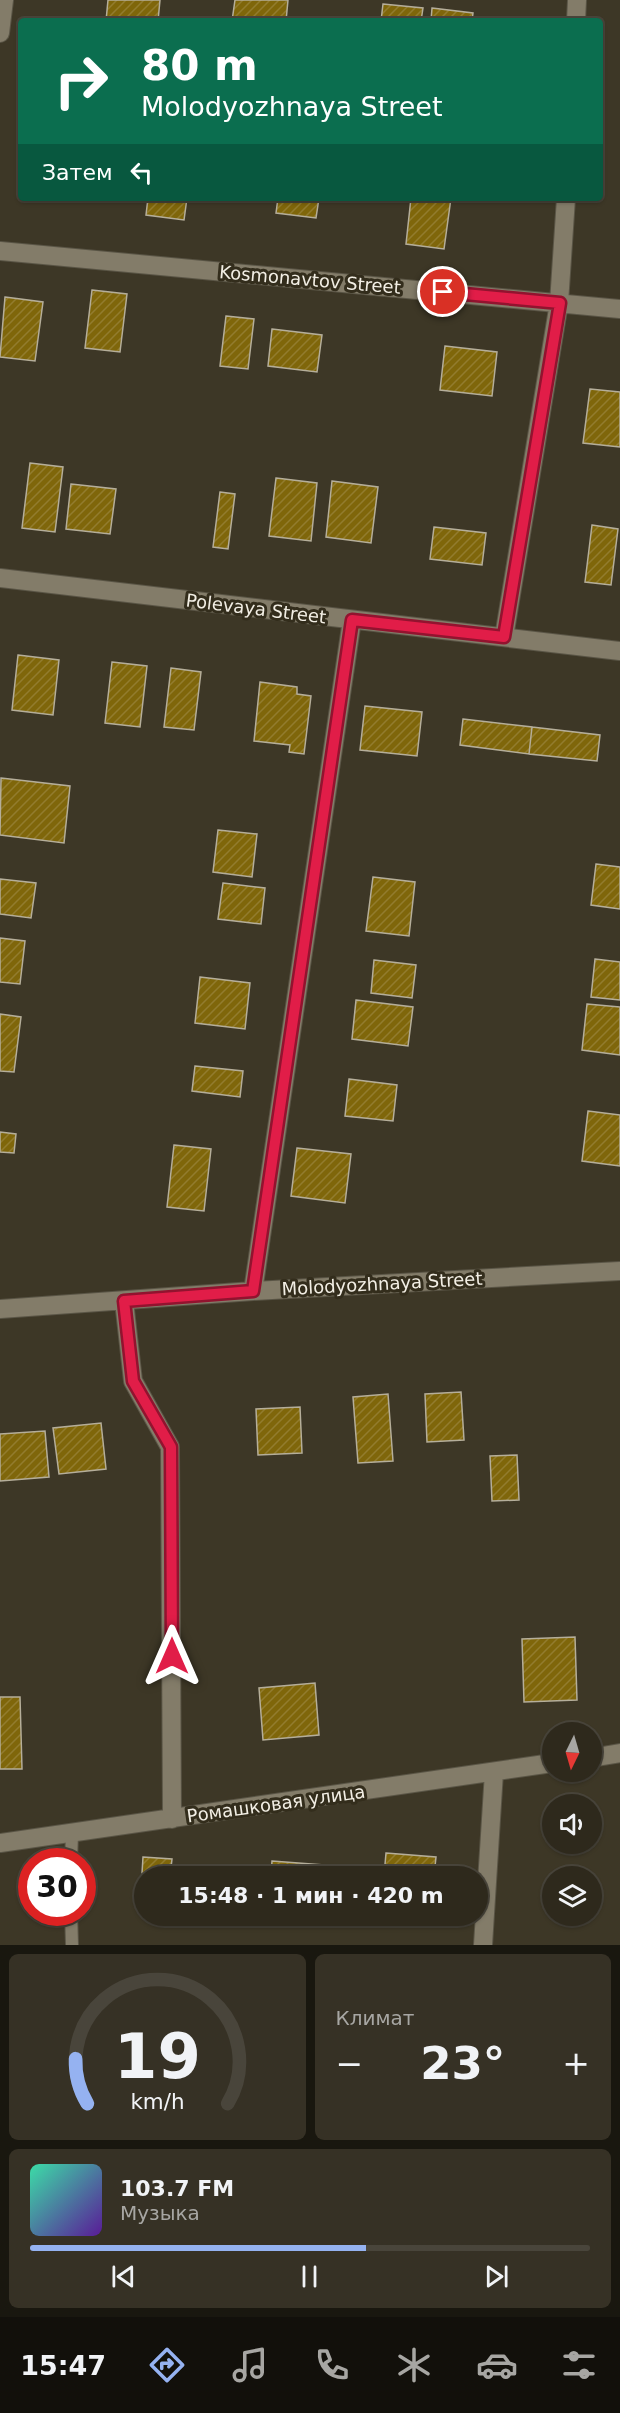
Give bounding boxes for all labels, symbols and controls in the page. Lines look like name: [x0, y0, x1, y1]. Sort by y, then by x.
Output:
text: 80 m: [141, 41, 258, 90]
icon: right: [42, 42, 120, 120]
text: Molodyozhnaya Street: [141, 91, 443, 122]
icon: left: [125, 156, 158, 189]
text: Затем: [42, 160, 113, 185]
street label: Kosmonavtov Street: [218, 261, 402, 298]
pin: [417, 266, 468, 317]
icon: arrive: [426, 275, 459, 308]
street label: Polevaya Street: [185, 589, 327, 628]
street label: Molodyozhnaya Street: [281, 1268, 483, 1299]
position arrow: [140, 1624, 204, 1688]
north arrow: [542, 1722, 602, 1782]
map controls: [542, 1722, 602, 1926]
street label: Ромашковая улица: [185, 1781, 367, 1826]
button: sound: [542, 1794, 602, 1854]
speed limit sign: 30: [18, 1848, 96, 1926]
button: layers: [542, 1866, 602, 1926]
text: 15:48 · 1 мин · 420 m: [178, 1883, 444, 1908]
text: Климат: [336, 2006, 414, 2030]
text: 19: [114, 2020, 201, 2093]
text: 23°: [420, 2037, 505, 2090]
text: −: [336, 2044, 363, 2083]
text: +: [562, 2044, 590, 2083]
text: km/h: [130, 2089, 184, 2114]
text: 103.7 FM: [120, 2176, 234, 2201]
text: Музыка: [120, 2201, 200, 2225]
icon: previous: [107, 2260, 140, 2293]
icon: pause: [293, 2260, 326, 2293]
icon: next: [480, 2260, 513, 2293]
icon: directions: [146, 2344, 188, 2386]
icon: music: [229, 2344, 271, 2386]
icon: phone: [311, 2344, 353, 2386]
icon: climate: [393, 2344, 435, 2386]
icon: car: [476, 2344, 518, 2386]
icon: filters: [558, 2344, 600, 2386]
text: 15:47: [20, 2350, 106, 2381]

